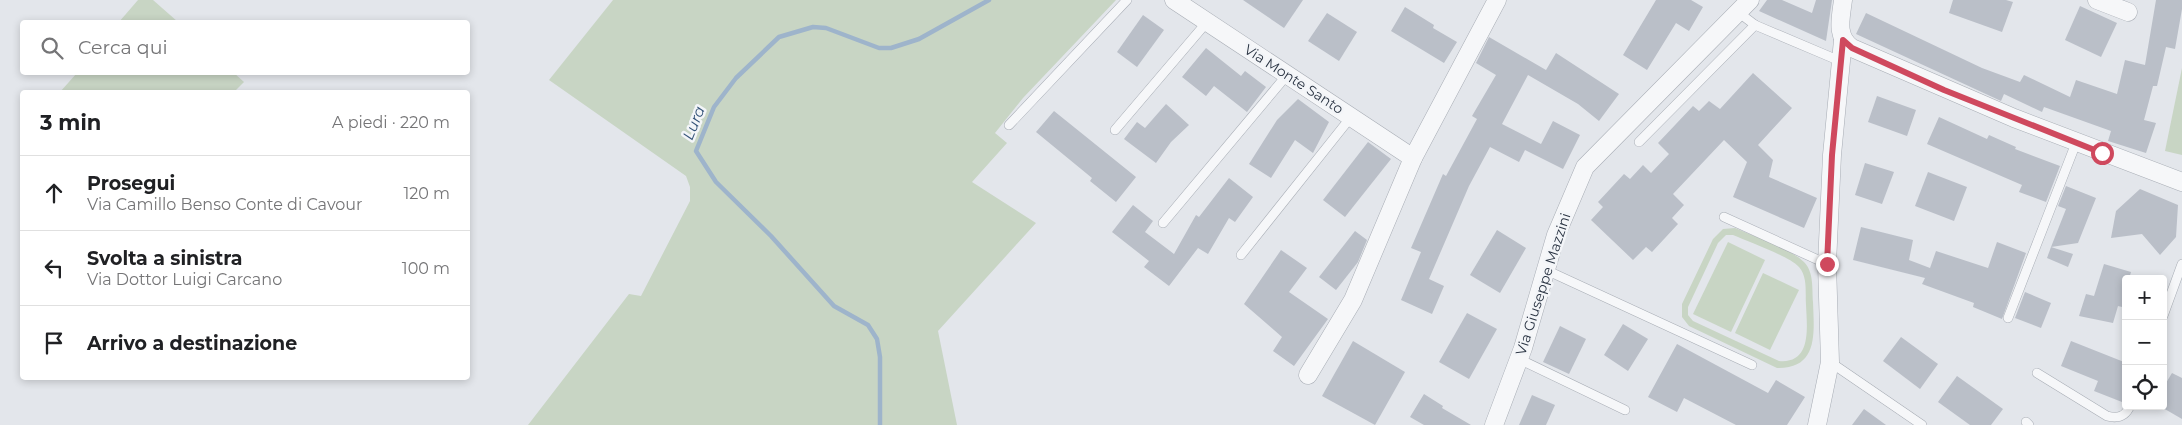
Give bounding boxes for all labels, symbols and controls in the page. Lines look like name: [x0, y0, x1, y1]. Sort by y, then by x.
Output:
search box: [20, 20, 470, 75]
icon: search: [38, 34, 66, 62]
text: Cerca qui: [78, 36, 168, 59]
street label: Via Monte Santo: [1241, 40, 1347, 118]
water label: Lura: [678, 103, 709, 143]
text: 3 min: [40, 110, 101, 135]
text: A piedi · 220 m: [332, 113, 450, 132]
route start: [2091, 142, 2114, 165]
text: Prosegui: [87, 172, 175, 195]
icon: ahead: [40, 179, 68, 207]
text: 120 m: [403, 184, 450, 203]
text: Via Camillo Benso Conte di Cavour: [87, 195, 363, 214]
street label: Via Giuseppe Mazzini: [1511, 211, 1575, 357]
text: Svolta a sinistra: [87, 247, 242, 270]
route end: [1816, 253, 1839, 276]
icon: left: [40, 254, 68, 282]
text: 100 m: [402, 259, 450, 278]
text: Via Dottor Luigi Carcano: [87, 270, 282, 289]
map controls: [2122, 275, 2167, 410]
button: +: [2122, 275, 2167, 320]
button: −: [2122, 320, 2167, 365]
icon: arrive: [40, 329, 68, 357]
text: Arrivo a destinazione: [87, 332, 297, 355]
button: locate: [2122, 365, 2167, 410]

